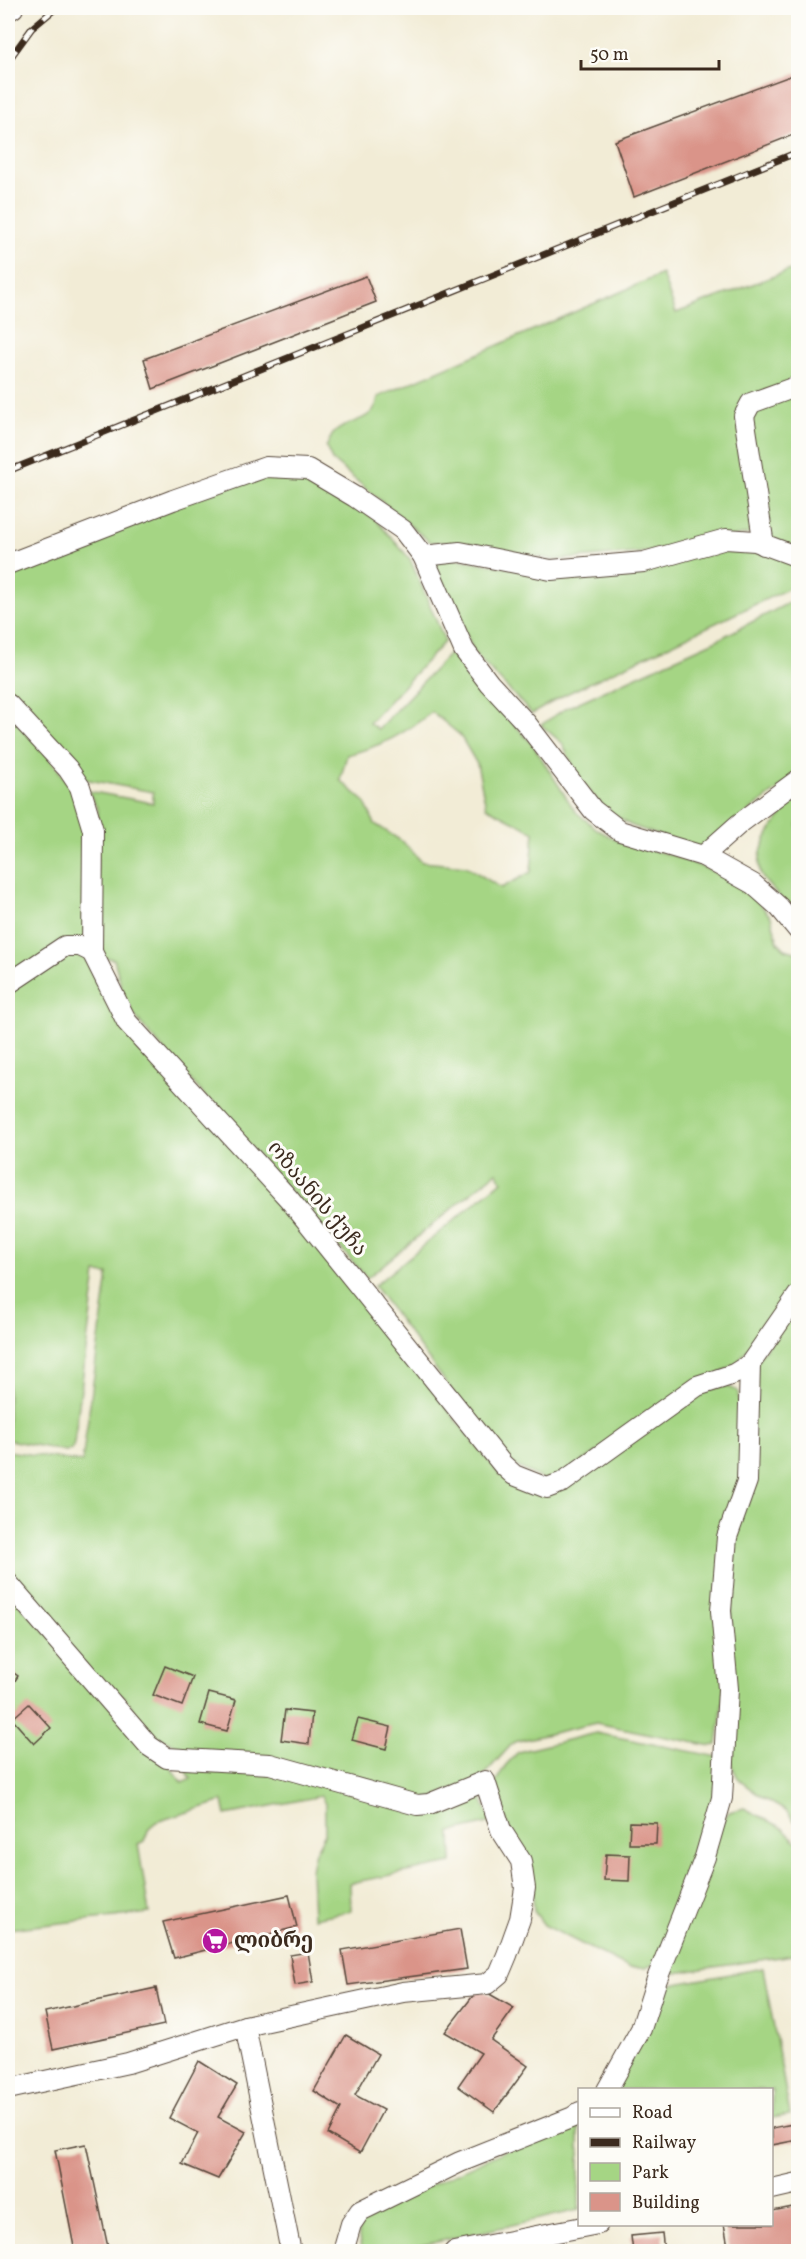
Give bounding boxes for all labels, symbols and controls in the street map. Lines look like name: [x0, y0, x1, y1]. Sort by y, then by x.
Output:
scale bar: [581, 33, 719, 71]
text: 50 m: [590, 43, 629, 68]
street label: ოზაანის ქუჩა: [260, 1135, 374, 1263]
supermarket icon: ლიბრე: [200, 1926, 230, 1956]
place label: ლიბრე: [234, 1927, 313, 1956]
legend: [578, 2088, 773, 2226]
text: Road: [632, 2101, 673, 2126]
text: Railway: [632, 2131, 696, 2156]
text: Park: [632, 2161, 669, 2186]
text: Building: [632, 2191, 700, 2216]

